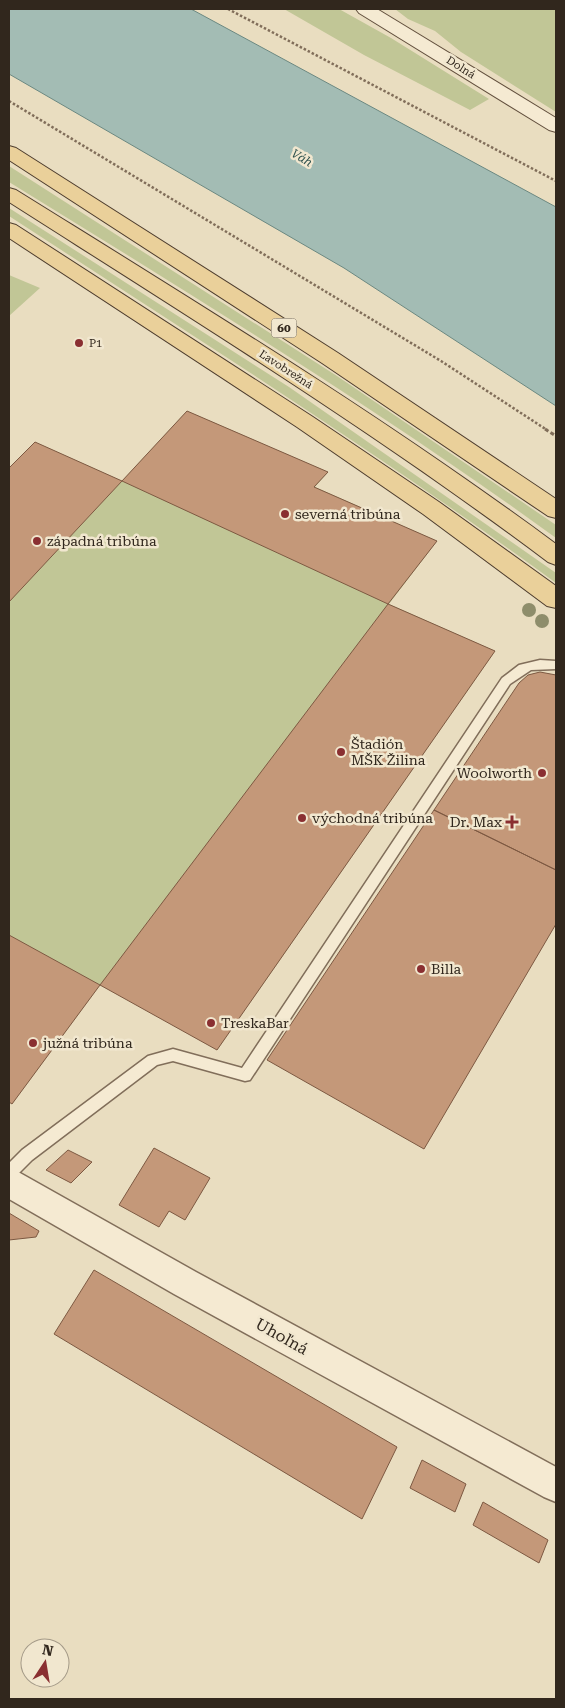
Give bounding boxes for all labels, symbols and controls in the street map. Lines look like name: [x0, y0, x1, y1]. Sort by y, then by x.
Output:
street label: Dolná: [444, 53, 478, 81]
water label: Váh: [289, 146, 315, 170]
road number: 60: [272, 318, 296, 338]
marker: P1: [73, 337, 85, 349]
place label: P1: [89, 337, 102, 350]
street label: Ľavobrežná: [257, 347, 315, 392]
place label: severná tribúna: [295, 506, 401, 522]
marker: severná tribúna: [279, 508, 291, 520]
place label: západná tribúna: [47, 533, 157, 549]
marker: západná tribúna: [31, 535, 43, 547]
place label: Štadión MŠK Žilina: [351, 736, 426, 768]
marker: Štadión MŠK Žilina: [335, 746, 347, 758]
place label: Woolworth: [457, 765, 532, 781]
marker: Woolworth: [536, 767, 548, 779]
place label: východná tribúna: [312, 810, 433, 826]
marker: východná tribúna: [296, 812, 308, 824]
place label: Dr. Max: [450, 814, 502, 830]
marker: Dr. Max: [506, 816, 518, 828]
place label: Billa: [431, 961, 461, 977]
marker: Billa: [415, 963, 427, 975]
place label: TreskaBar: [221, 1015, 289, 1031]
marker: TreskaBar: [205, 1017, 217, 1029]
place label: južná tribúna: [42, 1035, 133, 1051]
marker: južná tribúna: [27, 1037, 39, 1049]
street label: Uhoľná: [252, 1314, 312, 1359]
north arrow: [20, 1638, 70, 1688]
text: N: [41, 1641, 55, 1659]

